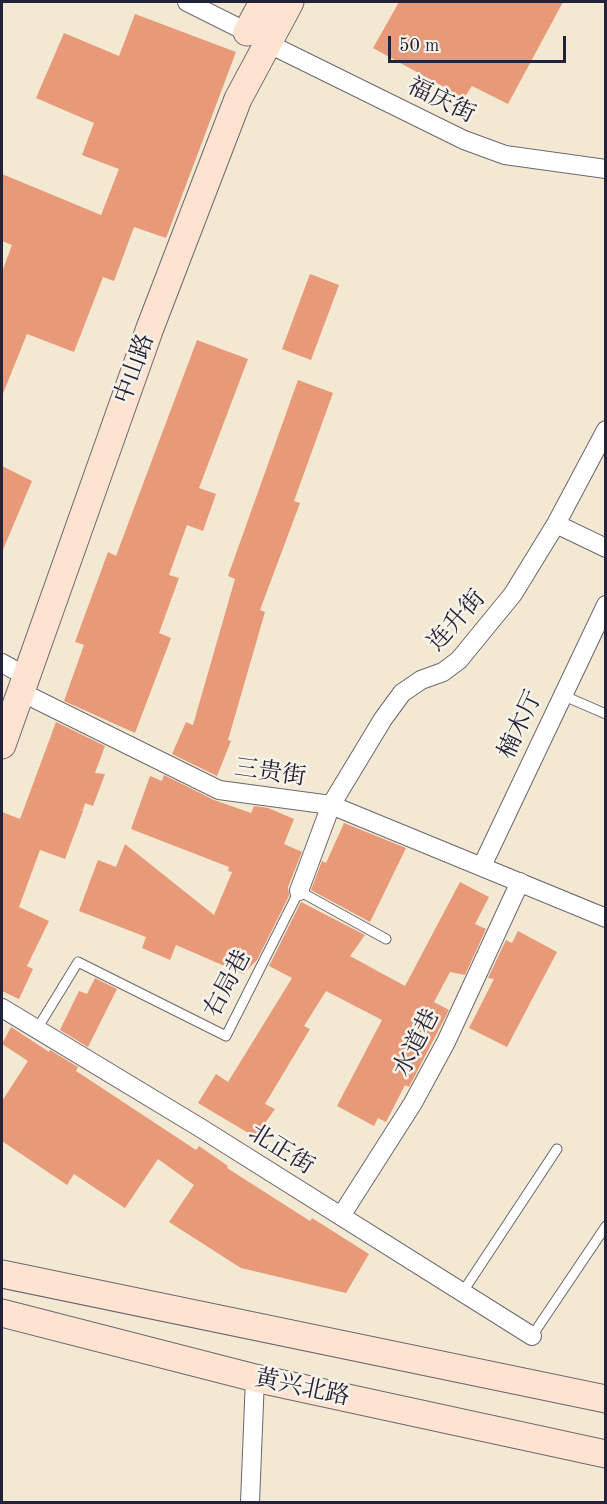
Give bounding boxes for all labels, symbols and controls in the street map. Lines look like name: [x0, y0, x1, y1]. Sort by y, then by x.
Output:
scale bar: [391, 24, 570, 62]
text: 50 m: [399, 37, 439, 55]
street label: 福庆街: [402, 72, 480, 130]
street label: 中山路: [109, 330, 161, 408]
street label: 连升街: [422, 585, 492, 657]
street label: 楠木厅: [493, 686, 549, 764]
street label: 三贵街: [232, 754, 308, 792]
street label: 右局巷: [198, 945, 258, 1023]
street label: 水道巷: [388, 1004, 446, 1082]
street label: 北正街: [243, 1119, 319, 1181]
street label: 黄兴北路: [252, 1364, 352, 1412]

